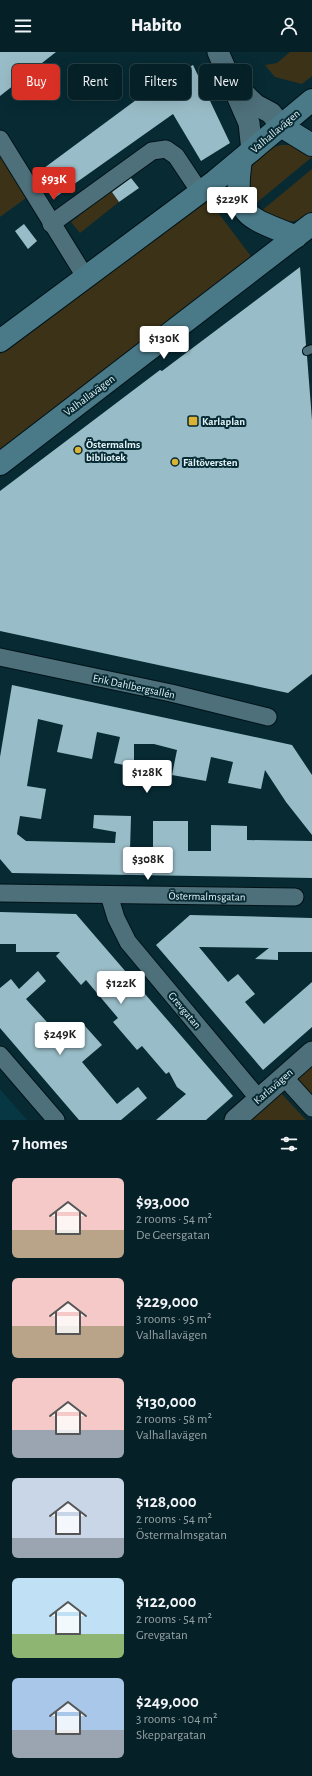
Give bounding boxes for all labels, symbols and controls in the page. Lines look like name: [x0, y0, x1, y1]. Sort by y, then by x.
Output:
icon: menu: [12, 15, 34, 37]
icon: person: [278, 15, 300, 37]
text: Habito: [131, 17, 181, 35]
chip: Buy: [12, 64, 60, 100]
chip: Rent: [68, 64, 122, 100]
chip: Filters: [130, 64, 191, 100]
chip: New: [199, 64, 252, 100]
street label: Valhallavägen: [249, 108, 302, 155]
pin: $93K: [30, 167, 78, 201]
text: $93K: [41, 173, 67, 186]
pin: $229K: [204, 187, 260, 221]
text: $229K: [216, 193, 248, 206]
pin: $130K: [136, 326, 192, 360]
text: $130K: [149, 332, 179, 345]
street label: Valhallavägen: [62, 373, 117, 418]
marker: Karlaplan: [187, 415, 199, 427]
place label: Karlaplan: [202, 416, 245, 427]
place label: Östermalms bibliotek: [86, 438, 140, 463]
marker: Östermalms bibliotek: [73, 445, 83, 455]
marker: Fältöversten: [170, 457, 180, 467]
place label: Fältöversten: [183, 457, 238, 468]
street label: Erik Dahlbergsallén: [92, 672, 176, 701]
pin: $128K: [119, 760, 175, 794]
text: $128K: [132, 766, 162, 779]
pin: $308K: [120, 847, 176, 881]
text: $308K: [132, 853, 164, 866]
street label: Östermalmsgatan: [168, 890, 246, 903]
pin: $122K: [93, 971, 149, 1005]
text: $122K: [106, 977, 136, 990]
street label: Grevgatan: [166, 990, 203, 1031]
pin: $249K: [32, 1022, 88, 1056]
text: $249K: [44, 1028, 76, 1041]
street label: Karlavägen: [252, 1067, 295, 1106]
icon: filters: [278, 1133, 300, 1155]
text: 7 homes: [12, 1135, 68, 1152]
text: $93,000: [136, 1193, 190, 1210]
icon: home: [44, 1194, 92, 1242]
text: 2 rooms · 54 m²: [136, 1213, 212, 1226]
text: De Geersgatan: [136, 1229, 210, 1242]
text: $229,000: [136, 1293, 198, 1310]
icon: home: [44, 1294, 92, 1342]
text: 3 rooms · 95 m²: [136, 1313, 211, 1326]
text: Valhallavägen: [136, 1329, 207, 1342]
text: $130,000: [136, 1393, 196, 1410]
icon: home: [44, 1394, 92, 1442]
text: 2 rooms · 58 m²: [136, 1413, 212, 1426]
text: Valhallavägen: [136, 1429, 207, 1442]
text: $128,000: [136, 1493, 197, 1510]
icon: home: [44, 1494, 92, 1542]
text: 2 rooms · 54 m²: [136, 1513, 212, 1526]
text: Östermalmsgatan: [136, 1529, 227, 1542]
text: $122,000: [136, 1593, 196, 1610]
icon: home: [44, 1594, 92, 1642]
text: 2 rooms · 54 m²: [136, 1613, 212, 1626]
text: Grevgatan: [136, 1629, 188, 1642]
text: $249,000: [136, 1693, 199, 1710]
icon: home: [44, 1694, 92, 1742]
text: 3 rooms · 104 m²: [136, 1713, 217, 1726]
text: Skeppargatan: [136, 1729, 206, 1742]

